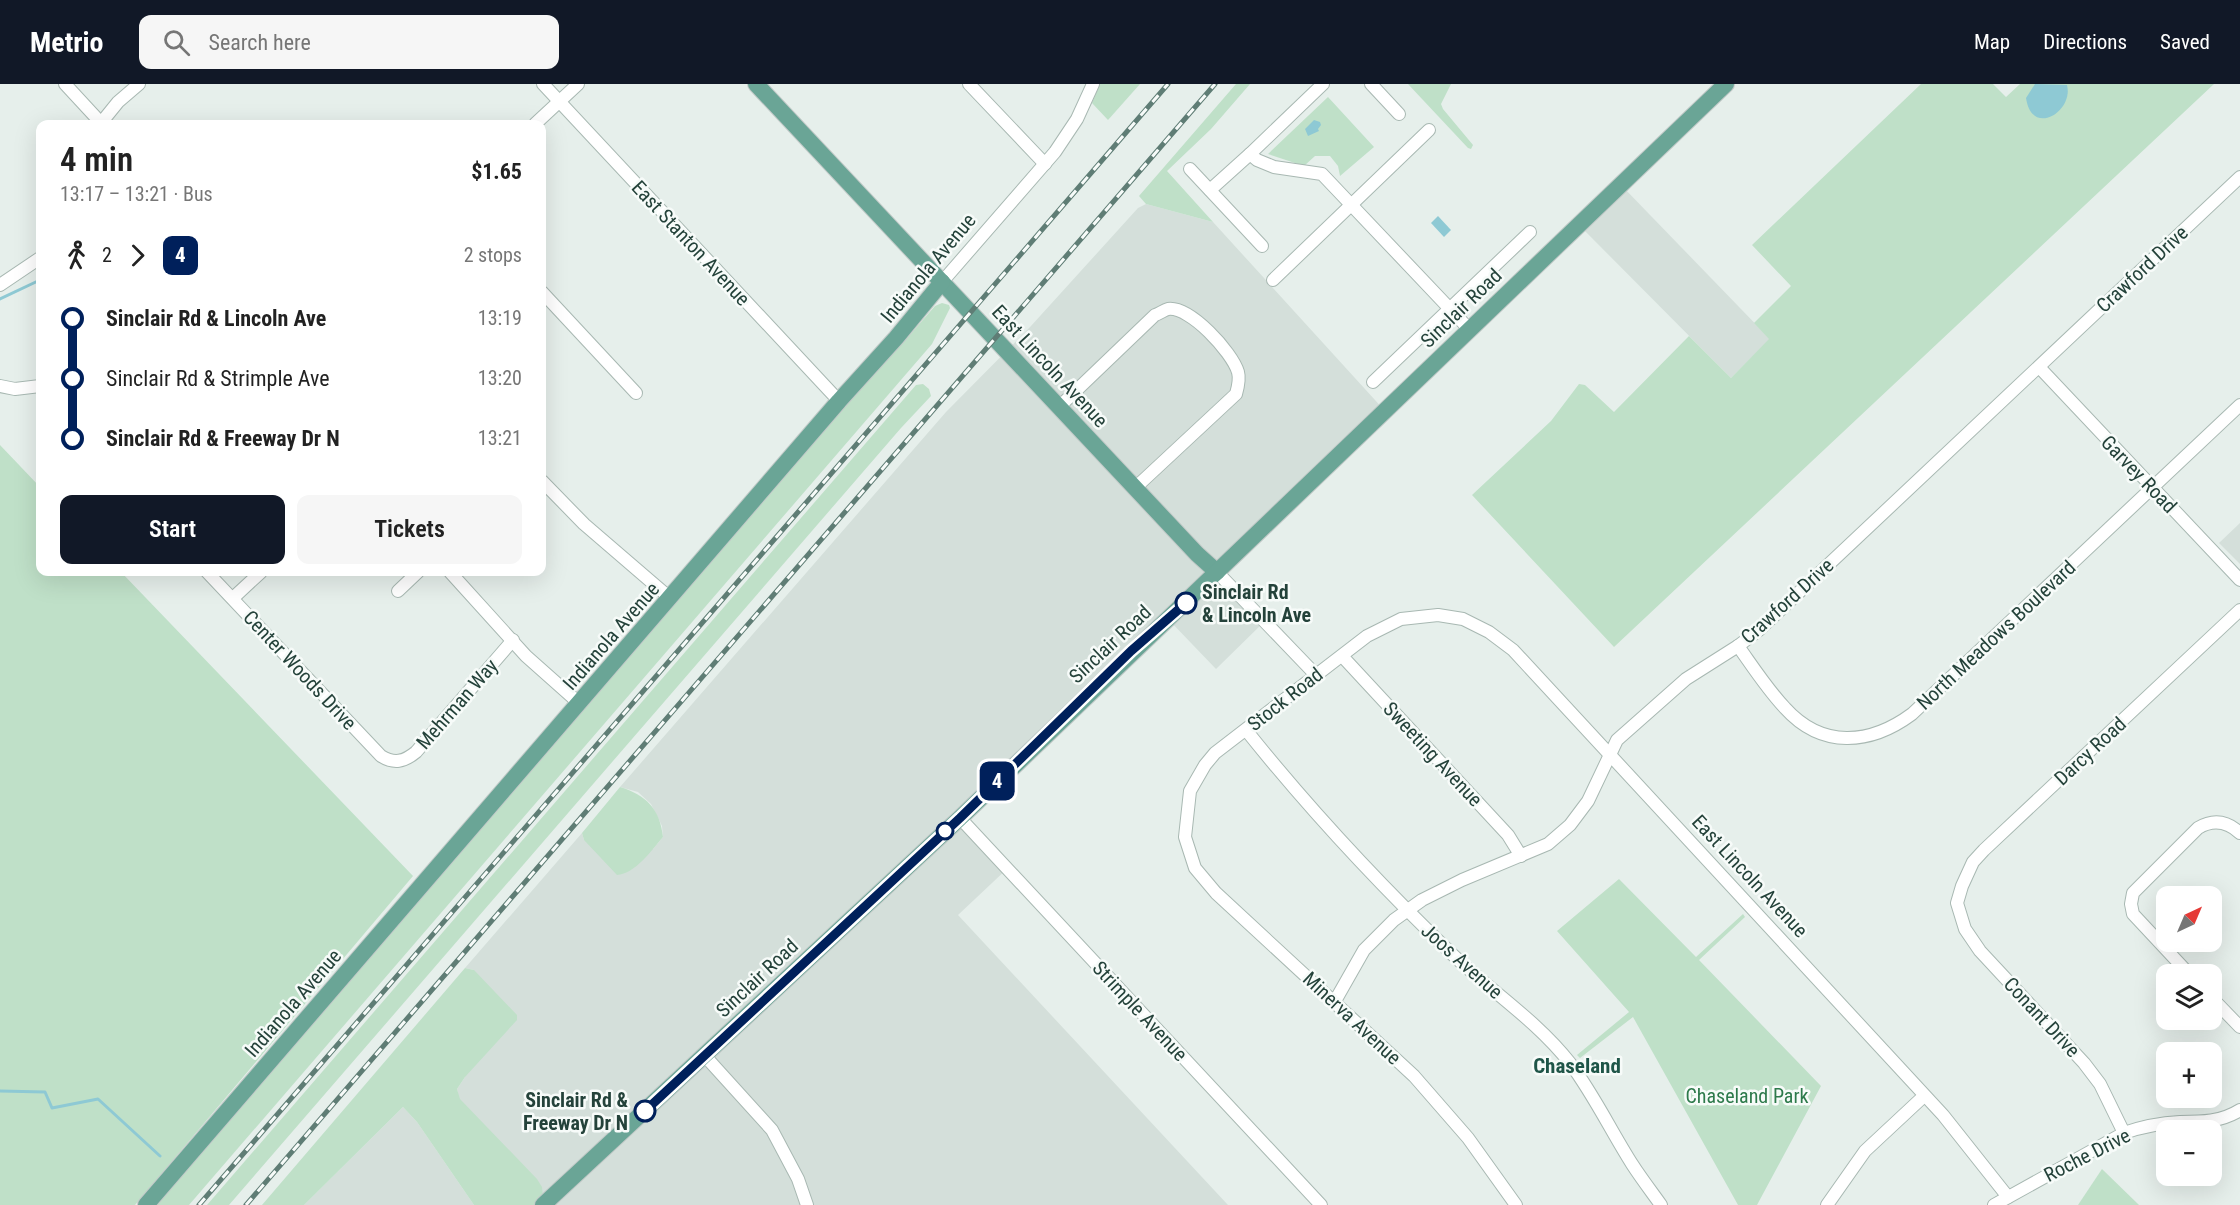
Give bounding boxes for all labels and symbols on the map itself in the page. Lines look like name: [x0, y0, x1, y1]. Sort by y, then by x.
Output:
street label: East Stanton Avenue: [627, 175, 755, 311]
street label: Indianola Avenue: [875, 209, 981, 327]
street label: Crawford Drive: [2091, 221, 2193, 317]
street label: Sinclair Road: [1415, 263, 1507, 353]
street label: East Lincoln Avenue: [987, 300, 1113, 432]
street label: Garvey Road: [2096, 430, 2182, 518]
street label: Crawford Drive: [1736, 553, 1838, 649]
street label: North Meadows Boulevard: [1912, 555, 2080, 715]
street label: Indianola Avenue: [558, 577, 664, 695]
place label: Sinclair Rd & Lincoln Ave: [1202, 580, 1311, 627]
marker: Sinclair Rd & Lincoln Ave: [1175, 592, 1197, 614]
street label: Sinclair Road: [1064, 600, 1156, 688]
street label: Center Woods Drive: [238, 605, 362, 735]
street label: Mehrman Way: [411, 654, 503, 754]
street label: Stock Road: [1242, 662, 1328, 736]
street label: Sweeting Avenue: [1378, 697, 1488, 811]
street label: Darcy Road: [2049, 712, 2131, 790]
line badge: 4: [978, 762, 1016, 800]
street label: East Lincoln Avenue: [1687, 810, 1813, 942]
unlabelled marker: [936, 822, 954, 840]
north arrow: [2156, 886, 2222, 952]
street label: Joos Avenue: [1416, 918, 1508, 1004]
street label: Sinclair Road: [711, 934, 803, 1022]
street label: Indianola Avenue: [240, 944, 346, 1062]
street label: Strimple Avenue: [1088, 956, 1192, 1066]
street label: Minerva Avenue: [1298, 967, 1406, 1069]
street label: Conant Drive: [1999, 972, 2085, 1062]
district label: Chaseland: [1533, 1054, 1621, 1078]
park label: Chaseland Park: [1685, 1084, 1809, 1108]
place label: Sinclair Rd & Freeway Dr N: [523, 1088, 628, 1135]
marker: Sinclair Rd & Freeway Dr N: [634, 1100, 656, 1122]
street label: Roche Drive: [2040, 1123, 2134, 1187]

